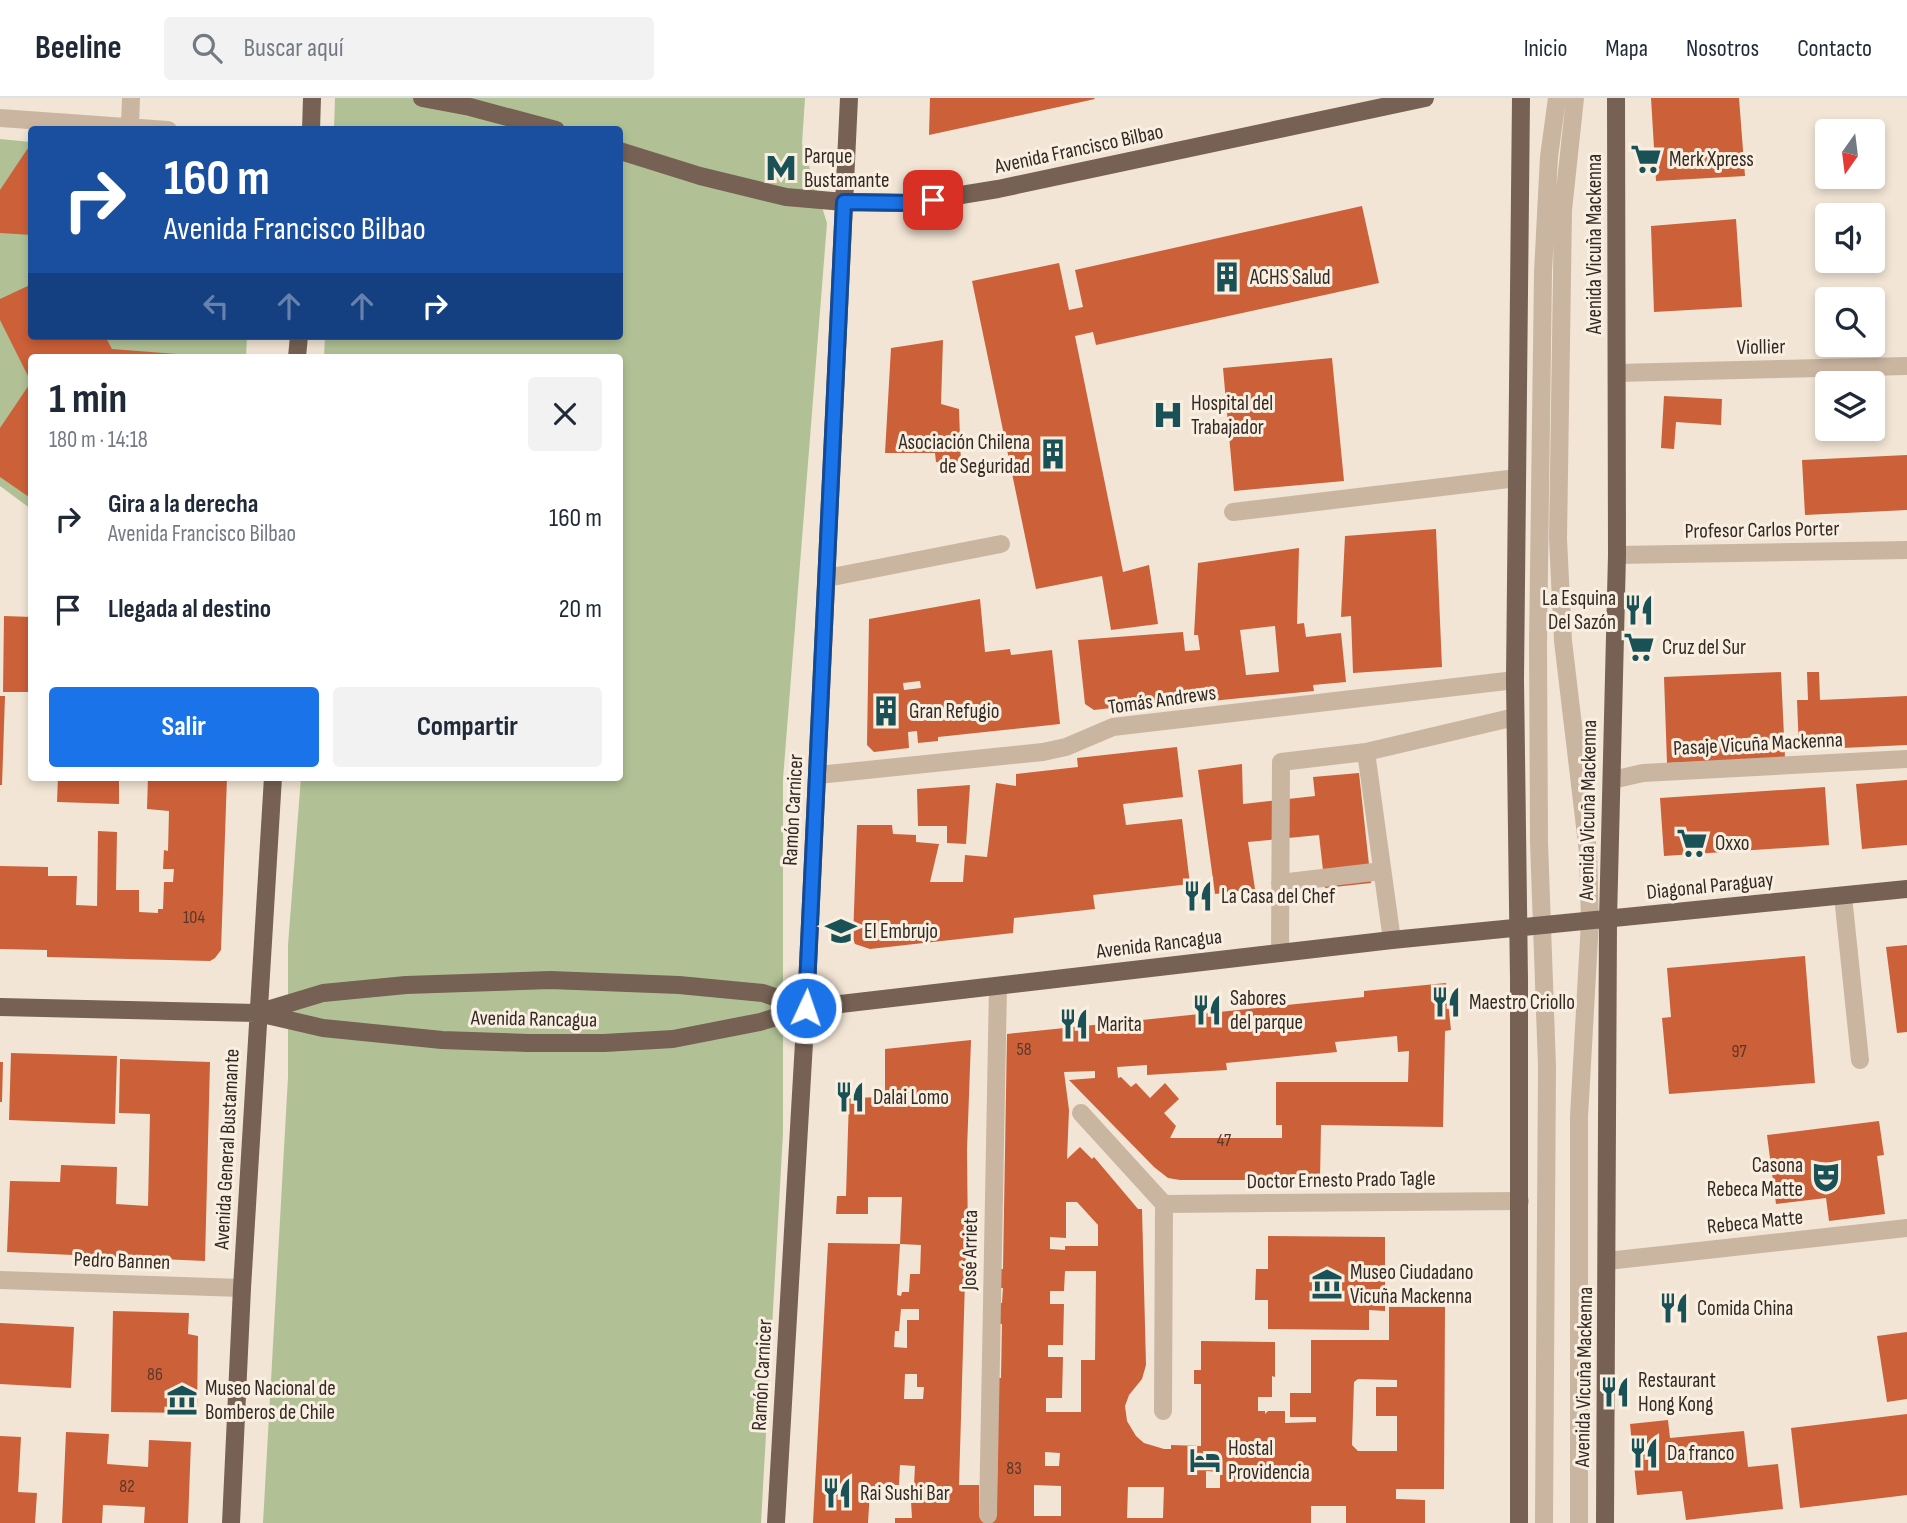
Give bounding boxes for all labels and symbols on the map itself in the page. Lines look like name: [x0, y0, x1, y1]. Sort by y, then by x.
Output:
street label: Avenida Francisco Bilbao: [991, 119, 1166, 179]
north arrow: [1815, 119, 1885, 189]
supermarket icon: Merk Xpress: [1629, 142, 1663, 176]
place label: Parque Bustamante: [804, 144, 889, 193]
place label: Merk Xpress: [1669, 147, 1754, 172]
metro station icon: Parque Bustamante: [764, 151, 798, 185]
street label: Avenida Vicuña Mackenna: [1582, 154, 1607, 335]
pin: [903, 170, 963, 230]
building icon: ACHS Salud: [1210, 260, 1244, 294]
place label: ACHS Salud: [1249, 265, 1331, 290]
street label: Viollier: [1736, 334, 1786, 360]
place label: Hospital del Trabajador: [1191, 391, 1273, 440]
hospital icon: Hospital del Trabajador: [1151, 398, 1185, 432]
place label: Asociación Chilena de Seguridad: [897, 430, 1030, 479]
building icon: Asociación Chilena de Seguridad: [1036, 437, 1070, 471]
street label: Profesor Carlos Porter: [1684, 516, 1840, 544]
place label: La Esquina Del Sazón: [1542, 586, 1616, 635]
restaurant icon: La Esquina Del Sazón: [1622, 593, 1656, 627]
supermarket icon: Cruz del Sur: [1622, 630, 1656, 664]
place label: Cruz del Sur: [1662, 635, 1746, 660]
street label: Tomás Andrews: [1106, 680, 1218, 720]
building icon: Gran Refugio: [869, 694, 903, 728]
place label: Gran Refugio: [909, 699, 999, 724]
street label: Avenida Vicuña Mackenna: [1574, 720, 1602, 901]
street label: Pasaje Vicuña Mackenna: [1673, 727, 1843, 761]
street label: Ramón Carnicer: [778, 754, 808, 866]
supermarket icon: Oxxo: [1675, 826, 1709, 860]
place label: Oxxo: [1715, 831, 1749, 856]
street label: Diagonal Paraguay: [1645, 867, 1775, 905]
restaurant icon: La Casa del Chef: [1181, 879, 1215, 913]
place label: La Casa del Chef: [1221, 884, 1336, 909]
house number: 104: [183, 907, 205, 928]
school or university icon: El Embrujo: [824, 914, 858, 948]
place label: El Embrujo: [864, 919, 938, 944]
street label: Avenida Rancagua: [1094, 924, 1223, 964]
position arrow: [769, 971, 843, 1045]
restaurant icon: Maestro Criollo: [1429, 985, 1463, 1019]
place label: Sabores del parque: [1230, 986, 1303, 1035]
place label: Maestro Criollo: [1469, 990, 1575, 1015]
restaurant icon: Sabores del parque: [1190, 993, 1224, 1027]
street label: Avenida Rancagua: [470, 1005, 597, 1033]
restaurant icon: Marita: [1057, 1007, 1091, 1041]
place label: Marita: [1097, 1012, 1142, 1037]
house number: 58: [1016, 1039, 1032, 1060]
house number: 97: [1731, 1041, 1747, 1062]
street label: Avenida General Bustamante: [209, 1048, 245, 1251]
restaurant icon: Dalai Lomo: [833, 1080, 867, 1114]
place label: Dalai Lomo: [873, 1085, 949, 1110]
house number: 47: [1217, 1130, 1232, 1151]
place label: Casona Rebeca Matte: [1707, 1153, 1803, 1202]
theatre icon: Casona Rebeca Matte: [1809, 1160, 1843, 1194]
street label: Doctor Ernesto Prado Tagle: [1246, 1166, 1436, 1194]
street label: Rebeca Matte: [1706, 1205, 1804, 1239]
street label: José Arrieta: [957, 1210, 983, 1291]
street label: Pedro Bannen: [73, 1247, 171, 1275]
place label: Museo Ciudadano Vicuña Mackenna: [1350, 1260, 1474, 1309]
museum icon: Museo Ciudadano Vicuña Mackenna: [1310, 1267, 1344, 1301]
street label: Avenida Vicuña Mackenna: [1570, 1287, 1598, 1468]
restaurant icon: Comida China: [1657, 1291, 1691, 1325]
place label: Comida China: [1697, 1296, 1793, 1321]
street label: Ramón Carnicer: [747, 1319, 777, 1431]
house number: 86: [147, 1364, 163, 1385]
place label: Restaurant Hong Kong: [1638, 1368, 1716, 1417]
restaurant icon: Restaurant Hong Kong: [1598, 1375, 1632, 1409]
place label: Museo Nacional de Bomberos de Chile: [205, 1376, 336, 1425]
museum icon: Museo Nacional de Bomberos de Chile: [165, 1383, 199, 1417]
place label: Hostal Providencia: [1228, 1436, 1310, 1485]
restaurant icon: Da franco: [1627, 1436, 1661, 1470]
place label: Da franco: [1667, 1441, 1734, 1466]
hotel icon: Hostal Providencia: [1188, 1443, 1222, 1477]
house number: 83: [1006, 1458, 1022, 1479]
house number: 82: [119, 1476, 135, 1497]
restaurant icon: Rai Sushi Bar: [820, 1476, 854, 1510]
place label: Rai Sushi Bar: [860, 1481, 950, 1506]

